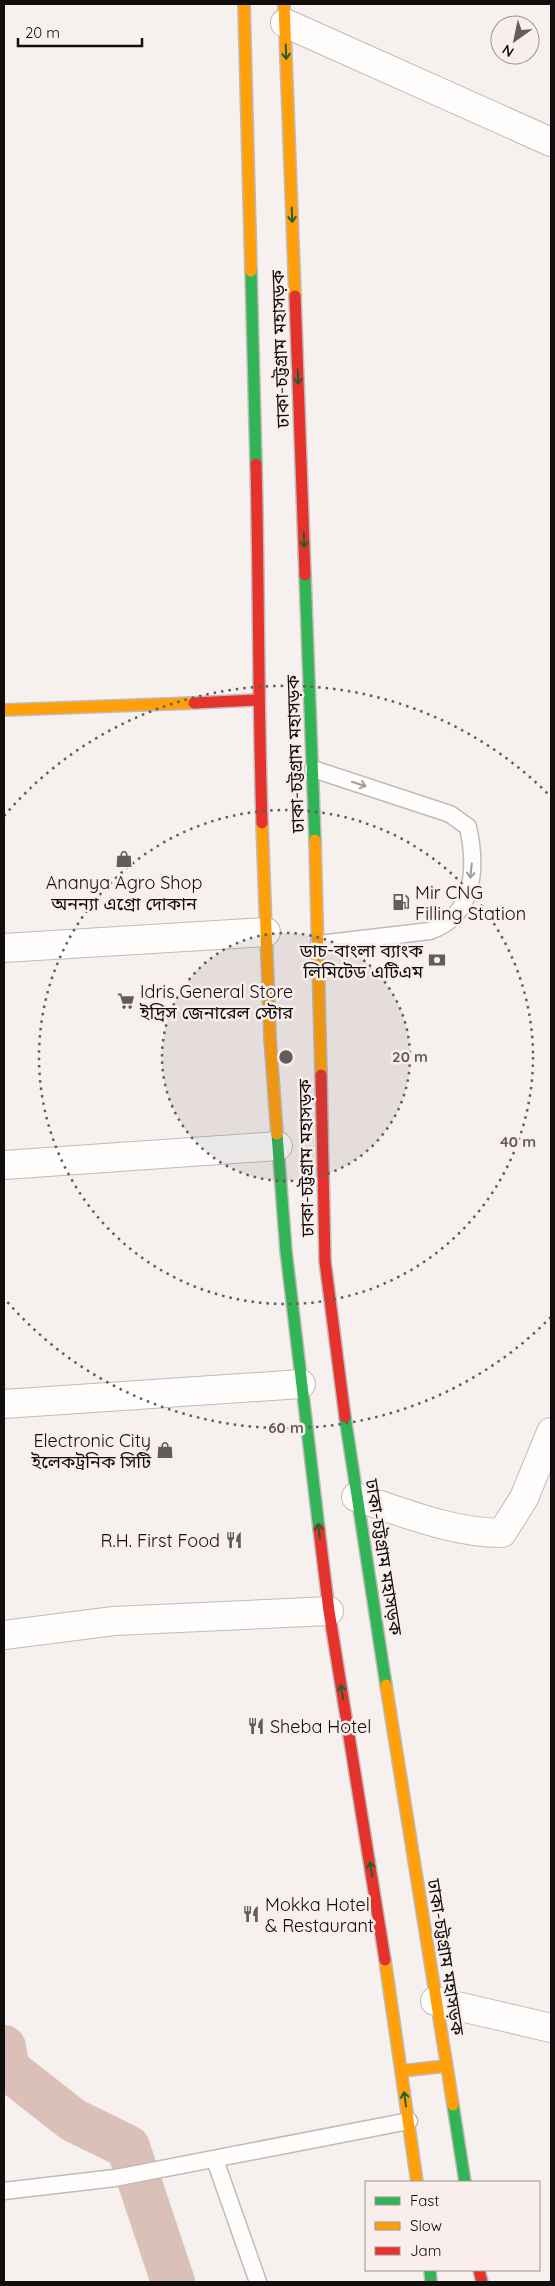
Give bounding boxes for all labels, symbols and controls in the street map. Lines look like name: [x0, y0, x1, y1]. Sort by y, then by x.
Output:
scale bar: [18, 15, 141, 47]
north arrow: [490, 15, 540, 65]
text: 20 m: [25, 23, 60, 42]
text: N: [499, 41, 517, 61]
one-way arrow: [282, 44, 291, 60]
one-way arrow: [288, 207, 297, 223]
street label: ঢাকা-চট্টগ্রাম মহাসড়ক: [266, 269, 294, 429]
one-way arrow: [293, 368, 303, 385]
one-way arrow: [299, 531, 309, 547]
street label: ঢাকা-চট্টগ্রাম মহাসড়ক: [281, 674, 309, 834]
one-way arrow: [351, 780, 366, 789]
shop icon: Ananya Agro Shop অনন্যা এগ্রো দোকান: [114, 849, 134, 869]
one-way arrow: [466, 863, 476, 879]
place label: Ananya Agro Shop অনন্যা এগ্রো দোকান: [46, 871, 202, 915]
place label: Mir CNG Filling Station: [415, 881, 526, 925]
fuel station icon: Mir CNG Filling Station: [391, 892, 411, 912]
place label: ডাচ-বাংলা ব্যাংক লিমিটেড এটিএম: [299, 939, 424, 983]
bank icon: ডাচ-বাংলা ব্যাংক লিমিটেড এটিএম: [427, 950, 447, 970]
place label: Idris General Store ইদ্রিস জেনারেল স্টোর: [139, 980, 293, 1024]
supermarket icon: Idris General Store ইদ্রিস জেনারেল স্টোর: [116, 991, 136, 1011]
text: 20 m: [392, 1047, 428, 1066]
centre of rings: [277, 1048, 295, 1066]
street label: ঢাকা-চট্টগ্রাম মহাসড়ক: [293, 1078, 319, 1238]
text: 40 m: [500, 1132, 536, 1151]
text: 60 m: [268, 1418, 304, 1437]
place label: Electronic City ইলেকট্রনিক সিটি: [31, 1429, 152, 1473]
shop icon: Electronic City ইলেকট্রনিক সিটি: [155, 1440, 175, 1460]
street label: ঢাকা-চট্টগ্রাম মহাসড়ক: [360, 1476, 408, 1637]
one-way arrow: [314, 1523, 324, 1539]
place label: R.H. First Food: [101, 1529, 220, 1552]
restaurant icon: R.H. First Food: [224, 1530, 244, 1550]
one-way arrow: [337, 1684, 347, 1700]
place label: Sheba Hotel: [270, 1715, 371, 1738]
restaurant icon: Sheba Hotel: [246, 1716, 266, 1736]
one-way arrow: [366, 1862, 376, 1878]
street label: ঢাকা-চট্টগ্রাম মহাসড়ক: [422, 1876, 470, 2037]
place label: Mokka Hotel & Restaurant: [265, 1893, 374, 1937]
restaurant icon: Mokka Hotel & Restaurant: [241, 1904, 261, 1924]
one-way arrow: [400, 2092, 410, 2108]
legend: [365, 2181, 540, 2271]
text: Fast: [410, 2191, 439, 2210]
text: Slow: [410, 2216, 442, 2235]
text: Jam: [410, 2241, 441, 2260]

